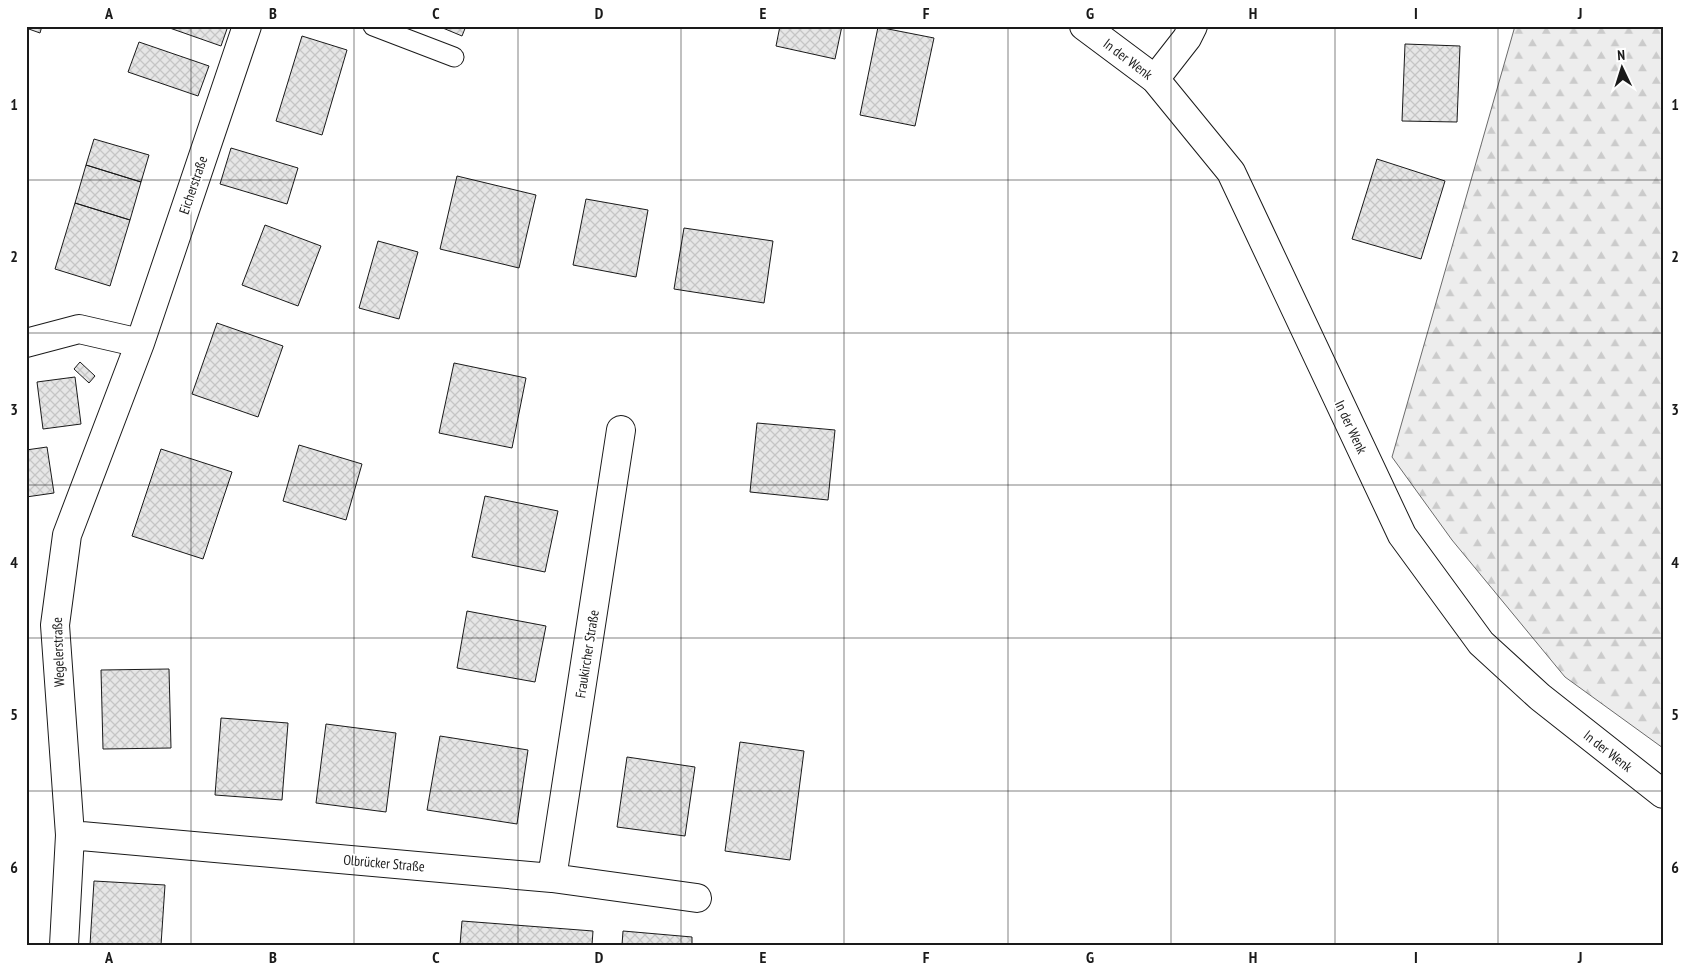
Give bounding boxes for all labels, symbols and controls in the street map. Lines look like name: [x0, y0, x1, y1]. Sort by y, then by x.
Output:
text: A: [104, 3, 114, 23]
text: B: [269, 3, 277, 23]
text: C: [432, 3, 440, 23]
text: D: [595, 3, 604, 23]
text: E: [760, 3, 767, 23]
text: F: [923, 3, 930, 23]
text: G: [1086, 3, 1094, 23]
text: H: [1249, 3, 1257, 23]
text: I: [1414, 3, 1418, 23]
text: J: [1577, 3, 1582, 23]
street label: In der Wenk: [1100, 35, 1157, 84]
north arrow: [1596, 42, 1646, 92]
text: N: [1617, 46, 1625, 64]
text: 1: [10, 94, 18, 114]
text: 1: [1671, 94, 1679, 114]
street label: Eicherstraße: [175, 153, 211, 217]
text: 2: [10, 246, 18, 266]
text: 2: [1671, 246, 1679, 266]
street label: In der Wenk: [1331, 397, 1371, 457]
text: 3: [10, 399, 18, 419]
text: 3: [1671, 399, 1679, 419]
text: 4: [10, 552, 18, 572]
text: 4: [1671, 552, 1679, 572]
street label: Fraukircher Straße: [571, 608, 603, 699]
street label: Wegelerstraße: [48, 617, 68, 687]
text: 5: [10, 704, 18, 724]
text: 5: [1671, 704, 1679, 724]
street label: In der Wenk: [1580, 726, 1636, 776]
street label: Olbrücker Straße: [343, 850, 426, 876]
text: 6: [10, 857, 18, 877]
text: 6: [1671, 857, 1679, 877]
text: A: [104, 947, 114, 967]
text: B: [269, 947, 277, 967]
text: C: [432, 947, 440, 967]
text: D: [595, 947, 604, 967]
text: E: [760, 947, 767, 967]
text: F: [923, 947, 930, 967]
text: G: [1086, 947, 1094, 967]
text: H: [1249, 947, 1257, 967]
text: I: [1414, 947, 1418, 967]
text: J: [1577, 947, 1582, 967]

